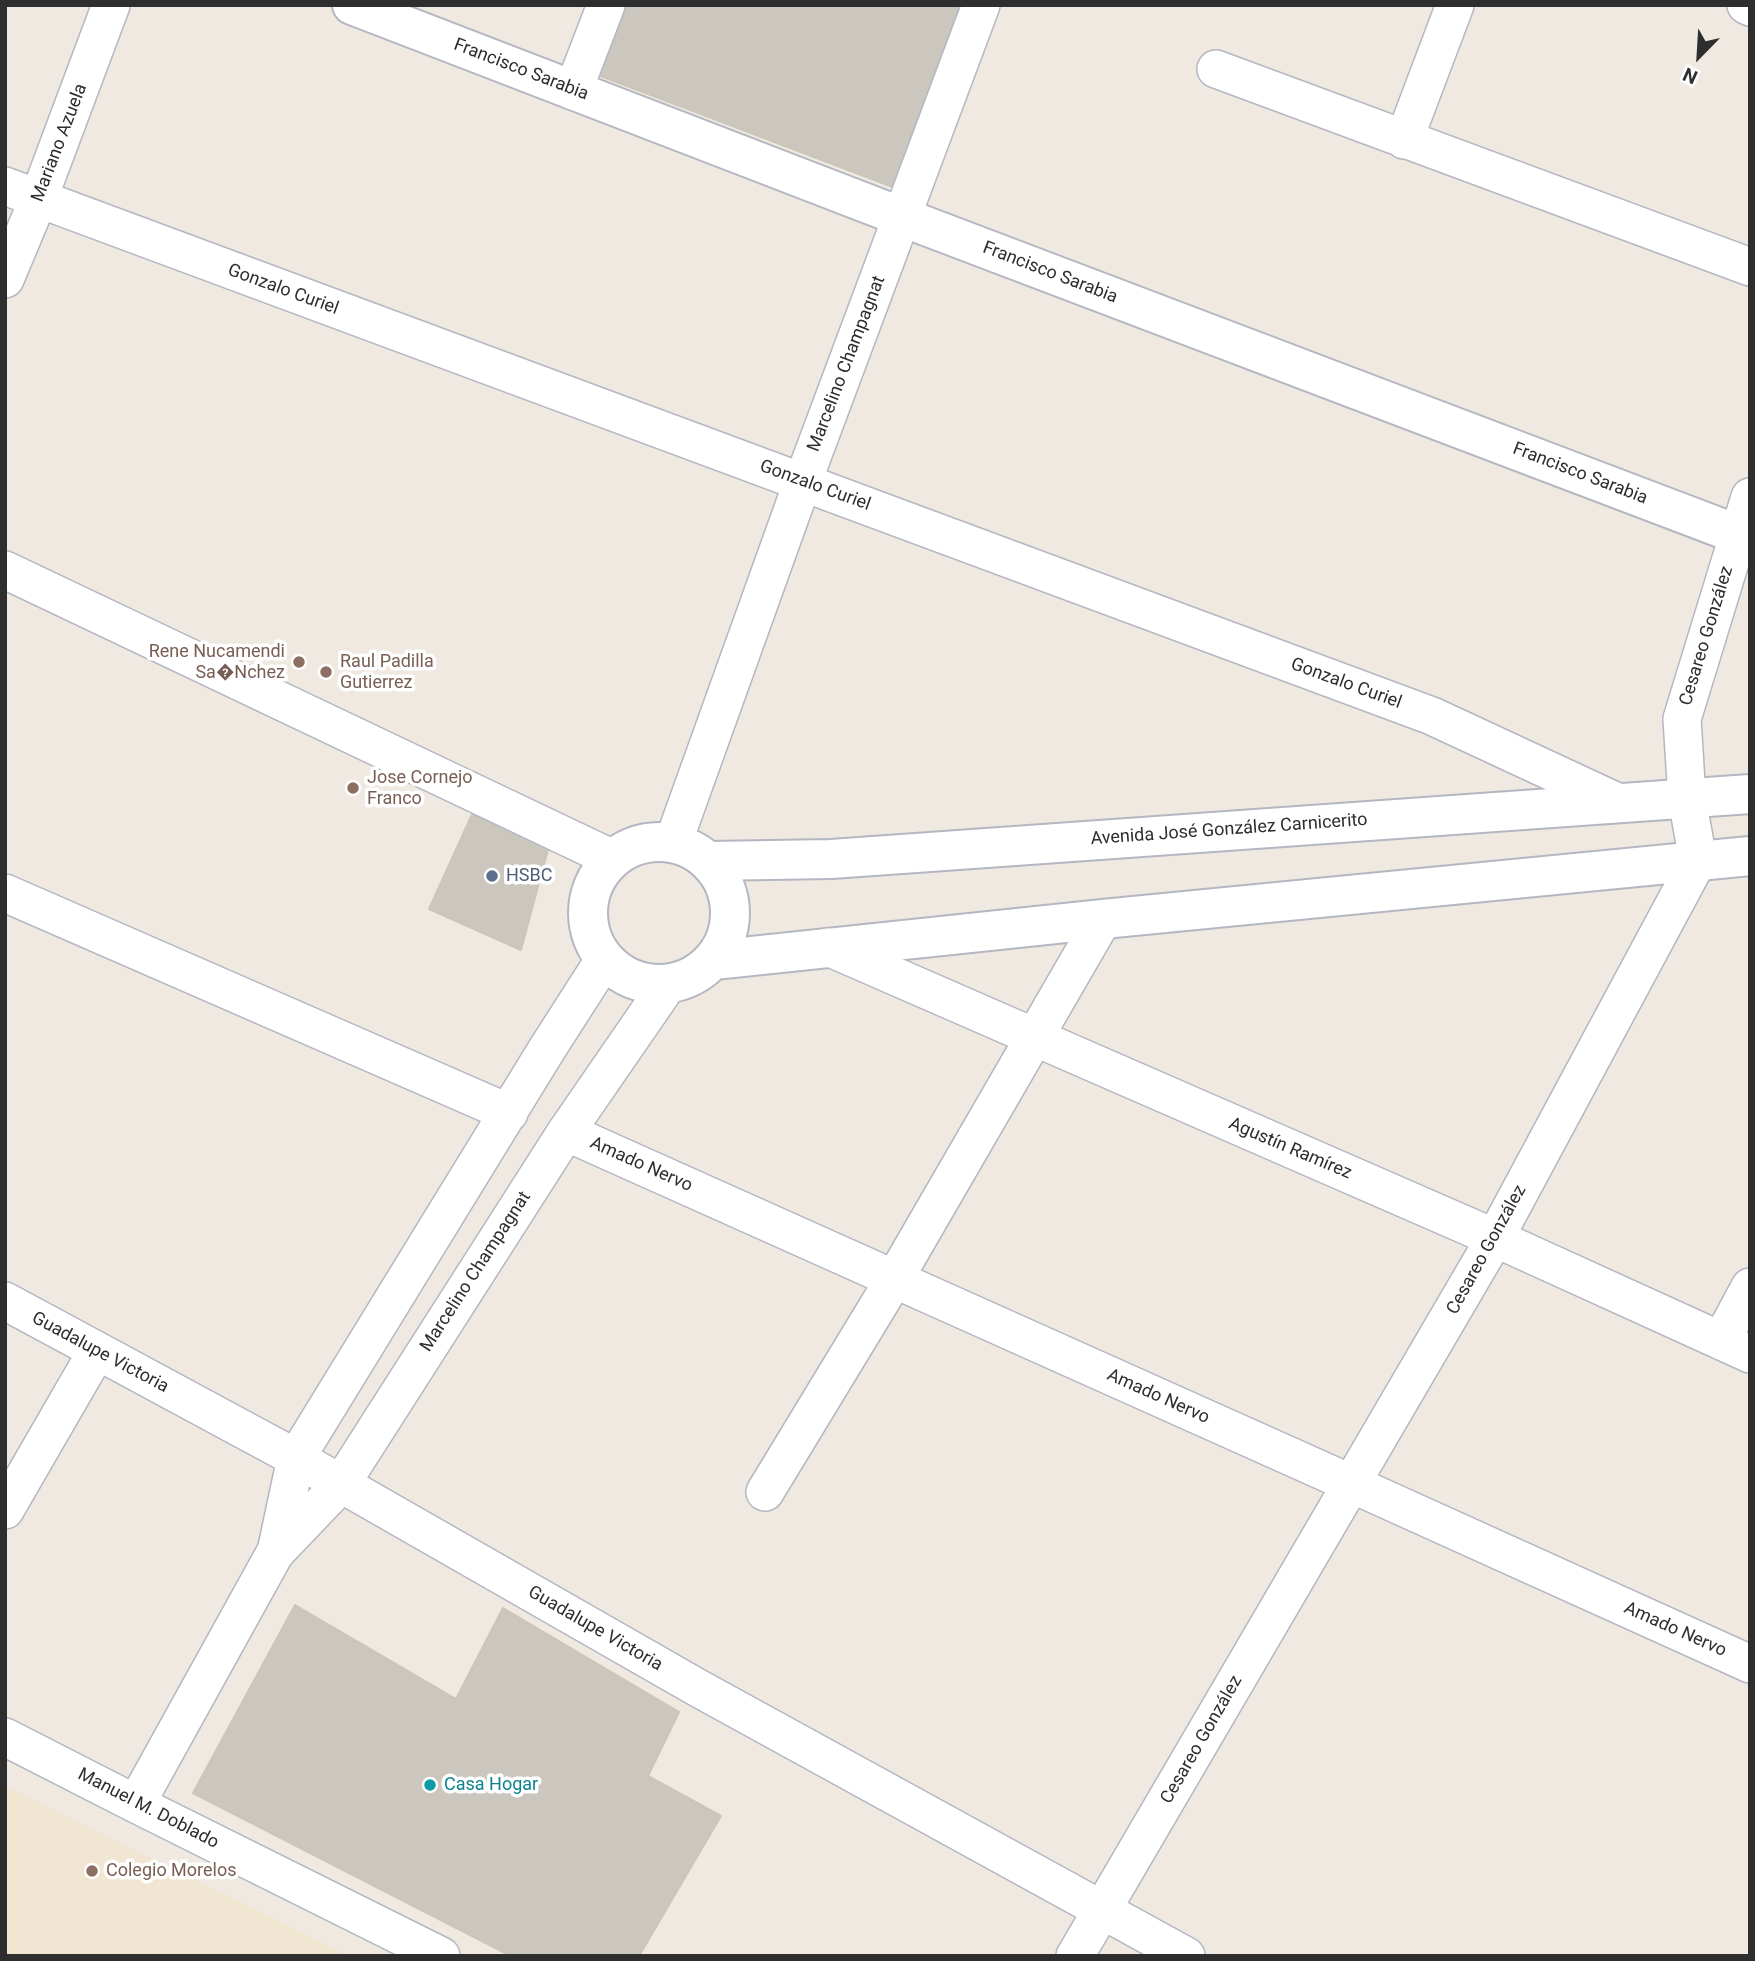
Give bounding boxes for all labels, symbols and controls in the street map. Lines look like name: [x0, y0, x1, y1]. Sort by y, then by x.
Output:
north arrow: [1664, 21, 1734, 91]
street label: Francisco Sarabia: [451, 34, 591, 106]
text: N: [1679, 62, 1701, 89]
street label: Mariano Azuela: [28, 81, 92, 205]
street label: Francisco Sarabia: [980, 237, 1120, 309]
street label: Gonzalo Curiel: [225, 260, 341, 320]
street label: Marcelino Champagnat: [803, 273, 891, 455]
street label: Francisco Sarabia: [1510, 438, 1650, 510]
street label: Gonzalo Curiel: [757, 456, 873, 516]
street label: Cesareo González: [1676, 564, 1738, 708]
place label: Rene Nucamendi Sa�Nchez: [149, 641, 285, 684]
place label: Raul Padilla Gutierrez: [340, 651, 434, 694]
marker: Rene Nucamendi Sa�Nchez: [291, 654, 307, 670]
street label: Gonzalo Curiel: [1288, 654, 1404, 714]
marker: Raul Padilla Gutierrez: [318, 664, 334, 680]
place label: Jose Cornejo Franco: [367, 767, 473, 810]
marker: Jose Cornejo Franco: [345, 780, 361, 796]
street label: Avenida José González Carnicerito: [1090, 810, 1368, 850]
place label: HSBC: [506, 865, 552, 887]
marker: HSBC: [484, 868, 500, 884]
street label: Agustín Ramírez: [1225, 1113, 1355, 1185]
street label: Amado Nervo: [587, 1133, 695, 1197]
street label: Cesareo González: [1443, 1182, 1531, 1318]
street label: Marcelino Champagnat: [416, 1188, 536, 1356]
street label: Guadalupe Victoria: [28, 1308, 172, 1398]
street label: Amado Nervo: [1104, 1365, 1212, 1429]
street label: Guadalupe Victoria: [524, 1582, 666, 1676]
street label: Amado Nervo: [1621, 1598, 1729, 1662]
street label: Cesareo González: [1156, 1672, 1248, 1808]
street label: Manuel M. Doblado: [74, 1764, 222, 1854]
place label: Casa Hogar: [444, 1774, 538, 1796]
marker: Casa Hogar: [422, 1777, 438, 1793]
place label: Colegio Morelos: [106, 1860, 237, 1882]
marker: Colegio Morelos: [84, 1863, 100, 1879]

